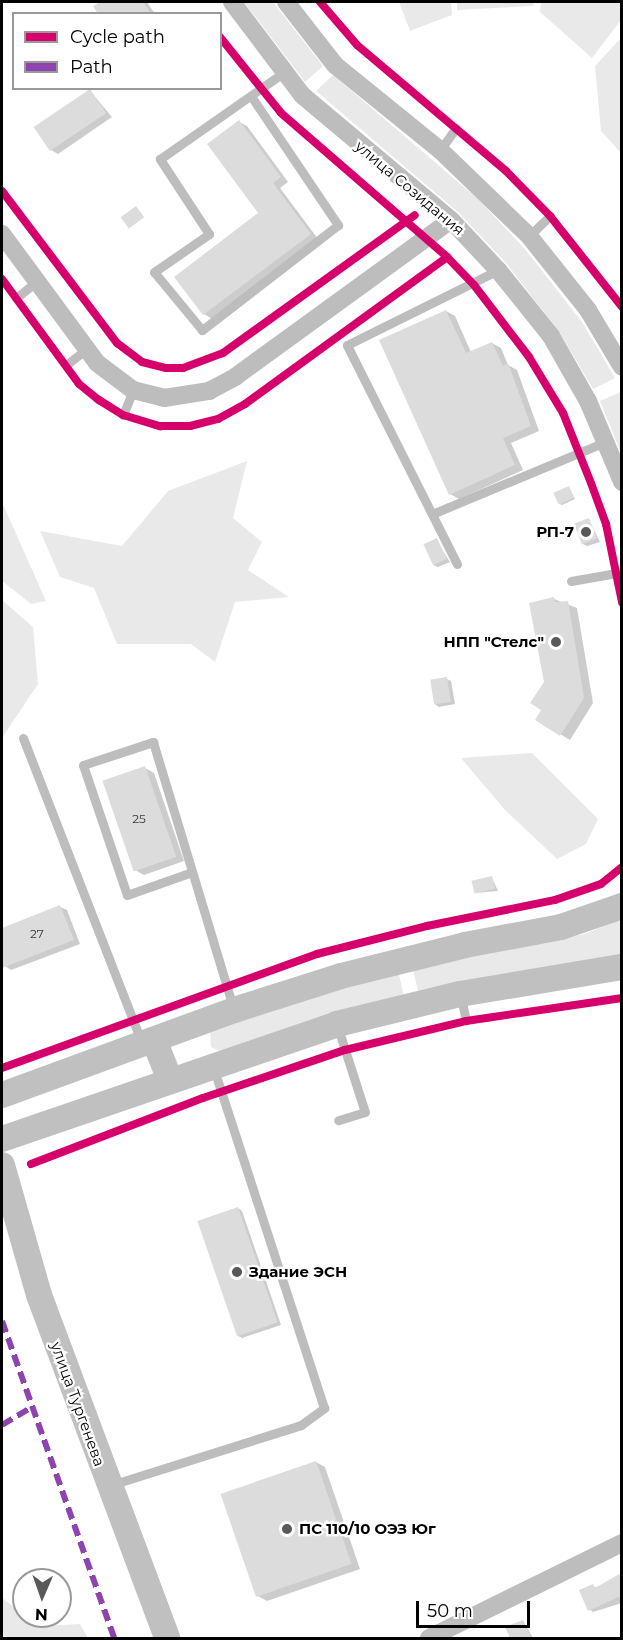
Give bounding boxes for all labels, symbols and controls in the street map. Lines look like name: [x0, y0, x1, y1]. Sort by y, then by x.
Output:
legend: [12, 12, 222, 90]
text: Cycle path: [70, 26, 165, 48]
text: Path: [70, 56, 113, 78]
street label: улица Созидания: [352, 137, 468, 239]
place label: РП-7: [536, 523, 574, 541]
marker: РП-7: [579, 525, 593, 539]
place label: НПП "Стелс": [443, 633, 544, 651]
marker: НПП "Стелс": [549, 635, 563, 649]
house number: 25: [132, 812, 146, 826]
house number: 27: [30, 927, 44, 941]
place label: Здание ЭСН: [249, 1263, 347, 1281]
marker: Здание ЭСН: [230, 1265, 244, 1279]
street label: улица Тургенева: [47, 1339, 109, 1469]
place label: ПС 110/10 ОЭЗ Юг: [299, 1520, 436, 1538]
marker: ПС 110/10 ОЭЗ Юг: [280, 1522, 294, 1536]
north arrow: [12, 1568, 72, 1628]
scale bar: [419, 1589, 533, 1627]
text: 50 m: [427, 1600, 473, 1622]
text: N: [35, 1605, 48, 1624]

